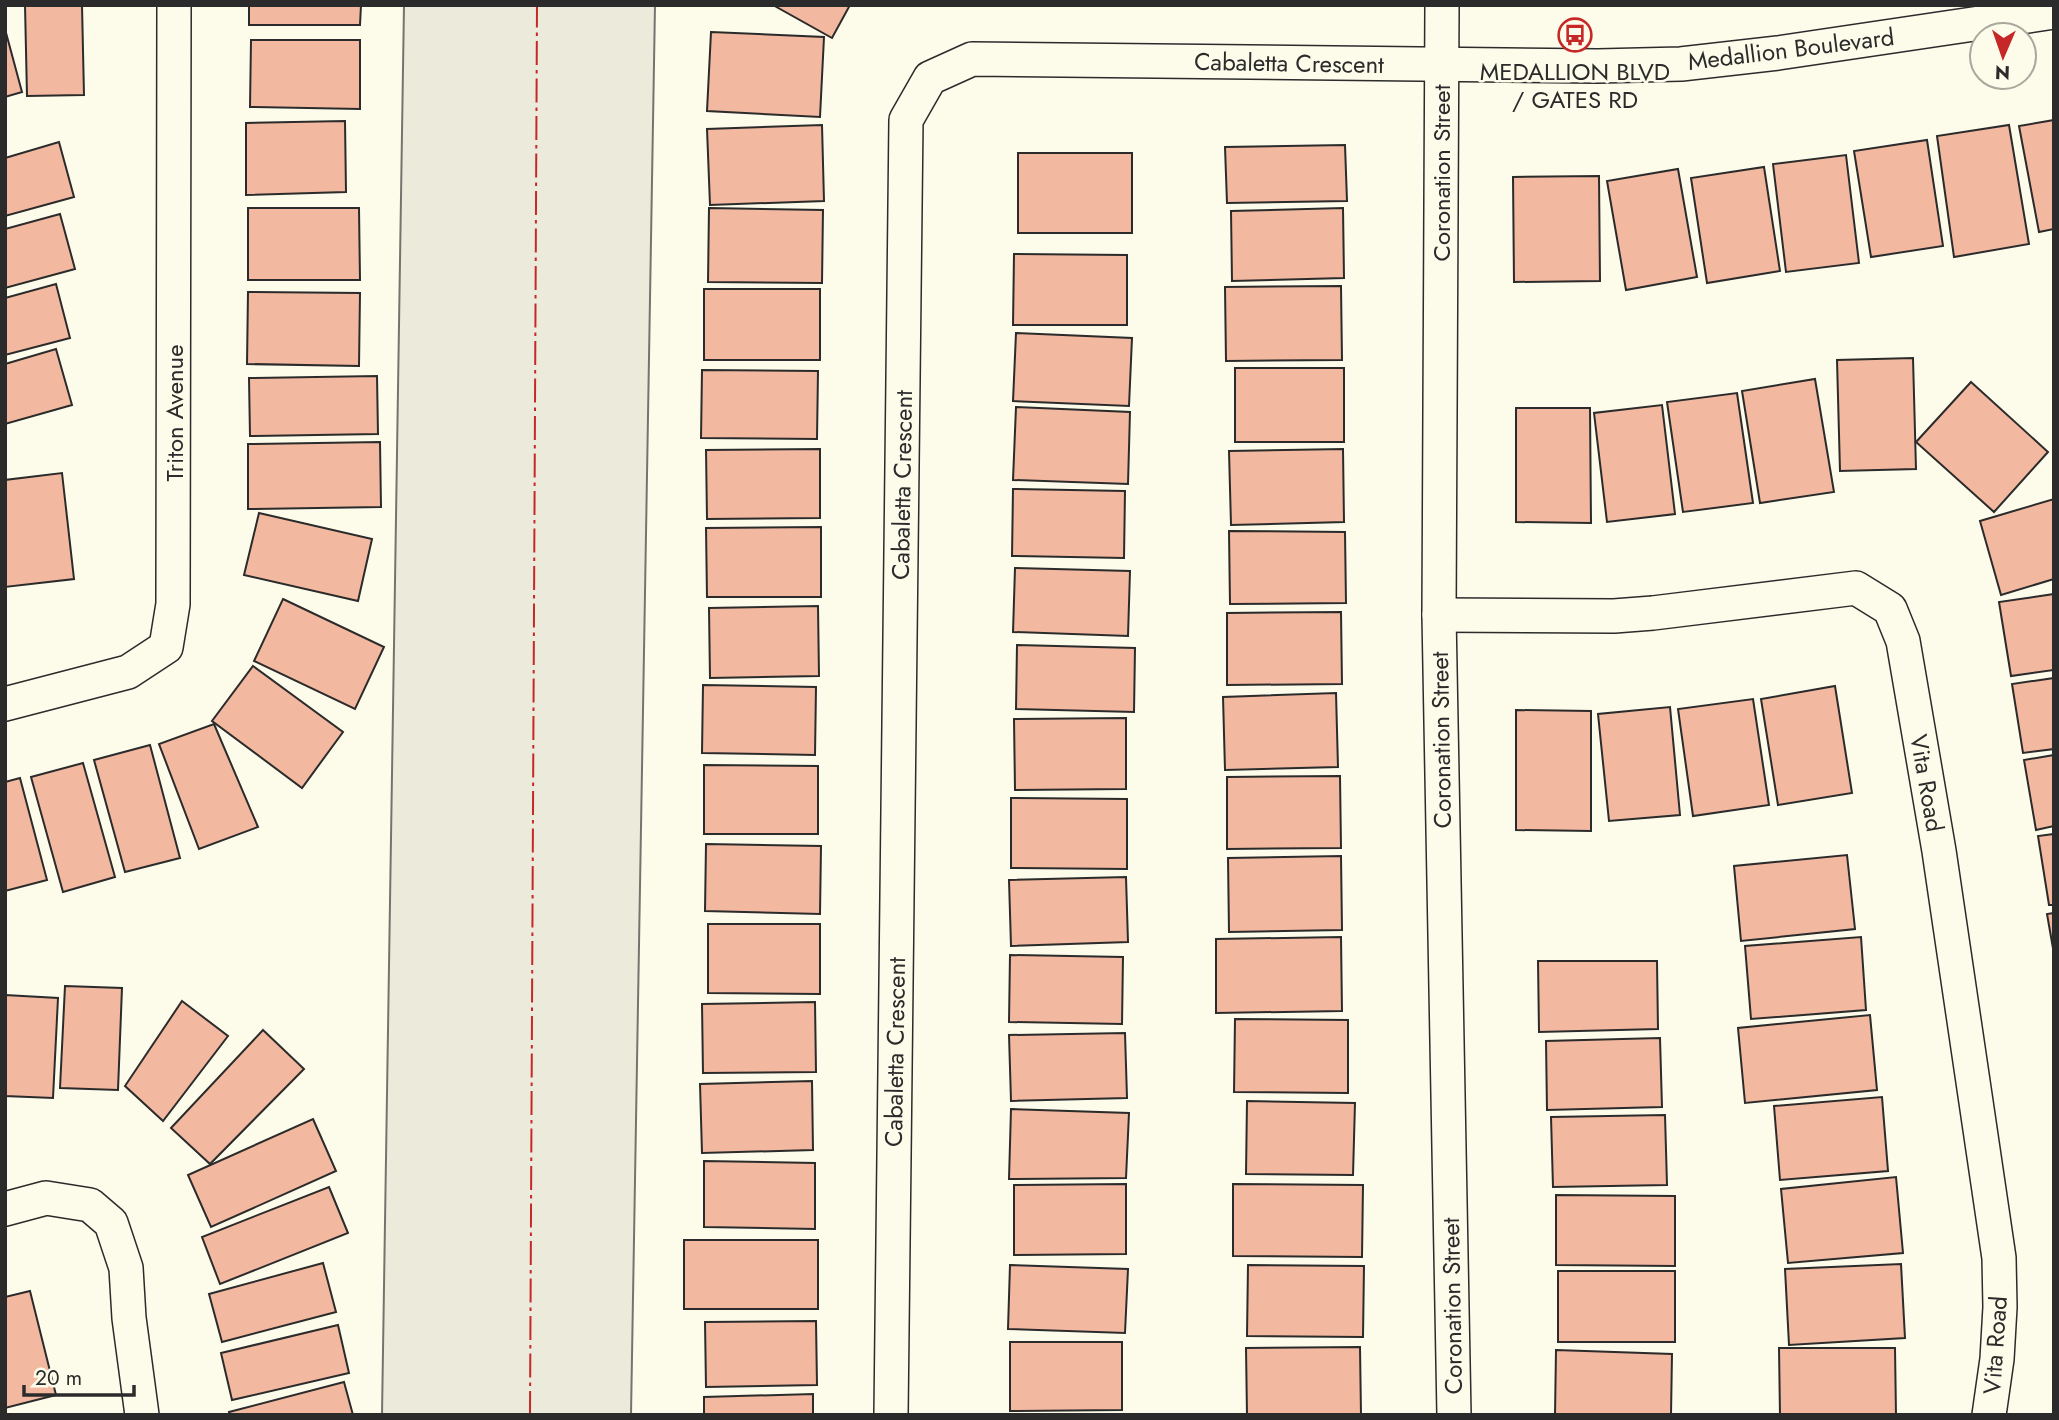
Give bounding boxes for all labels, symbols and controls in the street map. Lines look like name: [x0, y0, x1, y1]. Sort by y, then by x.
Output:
bus stop icon: MEDALLION BLVD / GATES RD: [1556, 16, 1594, 54]
street label: Medallion Boulevard: [1686, 19, 1896, 79]
north arrow: [1968, 21, 2038, 91]
street label: Cabaletta Crescent: [1194, 44, 1384, 82]
place label: MEDALLION BLVD / GATES RD: [1480, 54, 1670, 117]
text: N: [1994, 59, 2010, 86]
street label: Coronation Street: [1424, 84, 1459, 261]
street label: Triton Avenue: [157, 344, 192, 482]
street label: Cabaletta Crescent: [883, 390, 921, 580]
street label: Coronation Street: [1422, 651, 1460, 829]
street label: Vita Road: [1901, 732, 1953, 834]
street label: Cabaletta Crescent: [876, 957, 914, 1147]
street label: Coronation Street: [1433, 1217, 1471, 1395]
street label: Vita Road: [1974, 1295, 2016, 1395]
scale bar: [24, 1354, 135, 1398]
text: 20 m: [35, 1363, 82, 1393]

